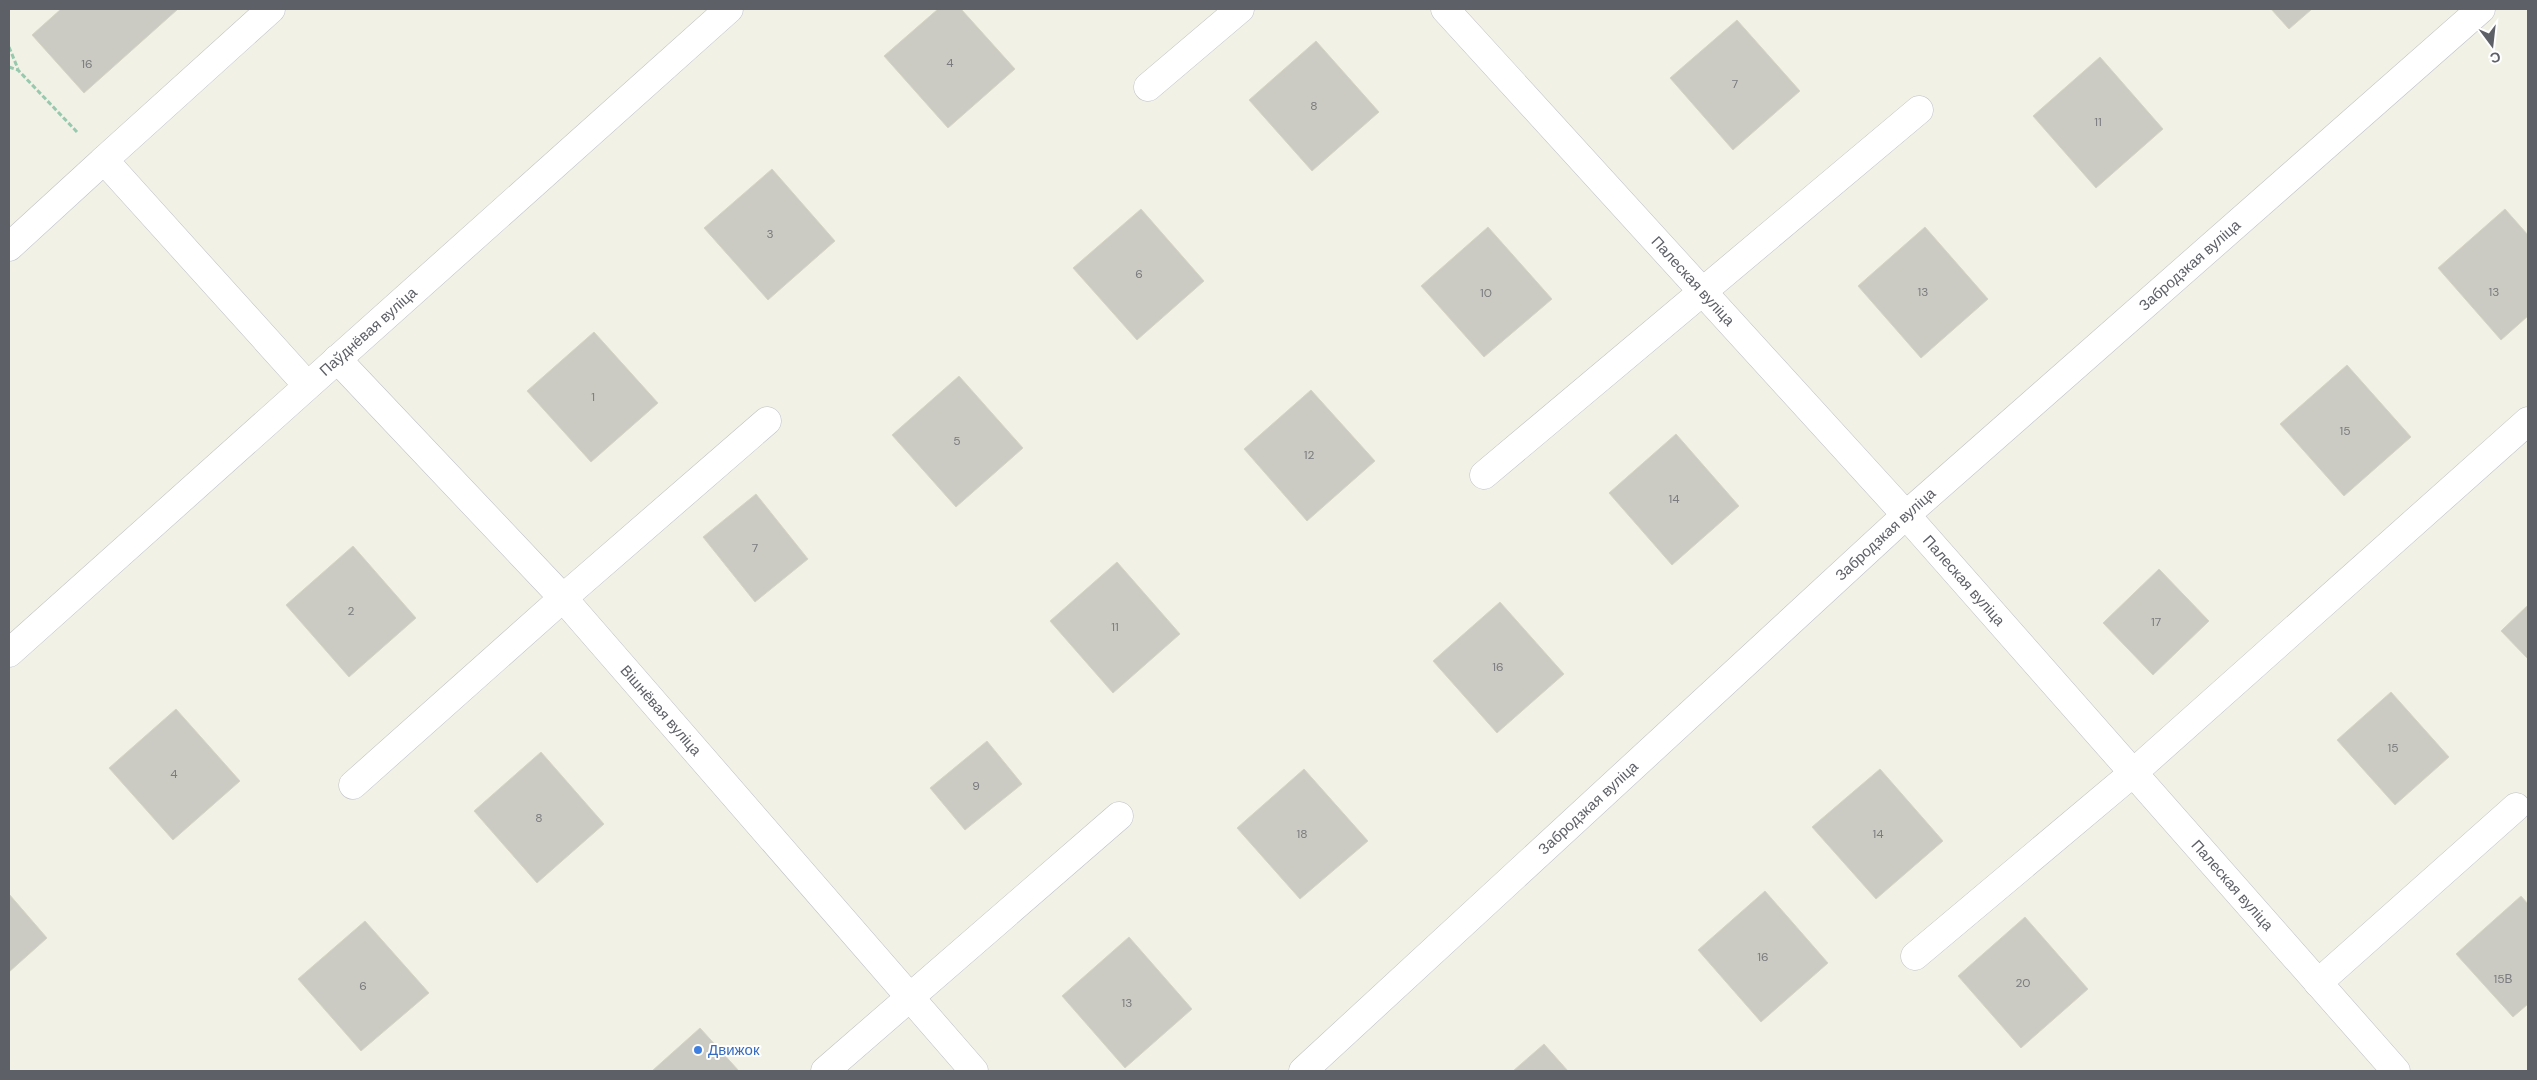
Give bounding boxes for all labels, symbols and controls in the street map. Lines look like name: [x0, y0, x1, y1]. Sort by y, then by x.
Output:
north arrow: [2467, 20, 2517, 70]
text: С: [2488, 48, 2503, 68]
house number: 4: [946, 55, 954, 71]
house number: 16: [81, 56, 93, 72]
house number: 7: [1732, 76, 1738, 92]
house number: 8: [1310, 98, 1318, 114]
house number: 11: [2094, 114, 2102, 130]
street label: Забродзкая вуліца: [2134, 215, 2245, 316]
house number: 3: [766, 226, 774, 242]
street label: Палеская вуліца: [1647, 232, 1739, 331]
house number: 6: [1135, 266, 1143, 282]
street label: Паўднёвая вуліца: [315, 282, 422, 381]
house number: 13: [1918, 284, 1928, 300]
house number: 13: [2489, 284, 2499, 300]
house number: 10: [1480, 285, 1492, 301]
house number: 1: [591, 389, 595, 405]
house number: 15: [2339, 423, 2351, 439]
house number: 5: [953, 433, 961, 449]
house number: 12: [1304, 447, 1314, 463]
street label: Забродзкая вуліца: [1831, 483, 1940, 585]
house number: 14: [1668, 491, 1680, 507]
street label: Палеская вуліца: [1918, 531, 2010, 631]
house number: 7: [752, 540, 758, 556]
house number: 2: [348, 603, 355, 619]
house number: 17: [2151, 614, 2161, 630]
house number: 11: [1111, 619, 1119, 635]
house number: 16: [1492, 659, 1504, 675]
street label: Вішнёвая вуліца: [616, 661, 706, 761]
house number: 15: [2387, 740, 2399, 756]
street label: Забродзкая вуліца: [1534, 756, 1643, 859]
house number: 4: [170, 766, 178, 782]
house number: 9: [972, 778, 980, 794]
house number: 8: [535, 810, 543, 826]
house number: 18: [1296, 826, 1308, 842]
house number: 14: [1872, 826, 1884, 842]
street label: Палеская вуліца: [2187, 835, 2278, 935]
house number: 16: [1757, 949, 1769, 965]
house number: 15В: [2493, 971, 2513, 987]
house number: 20: [2015, 975, 2031, 991]
house number: 6: [359, 978, 367, 994]
house number: 13: [1122, 995, 1132, 1011]
place label: Движок: [708, 1040, 760, 1060]
marker: Движок: [692, 1044, 704, 1056]

